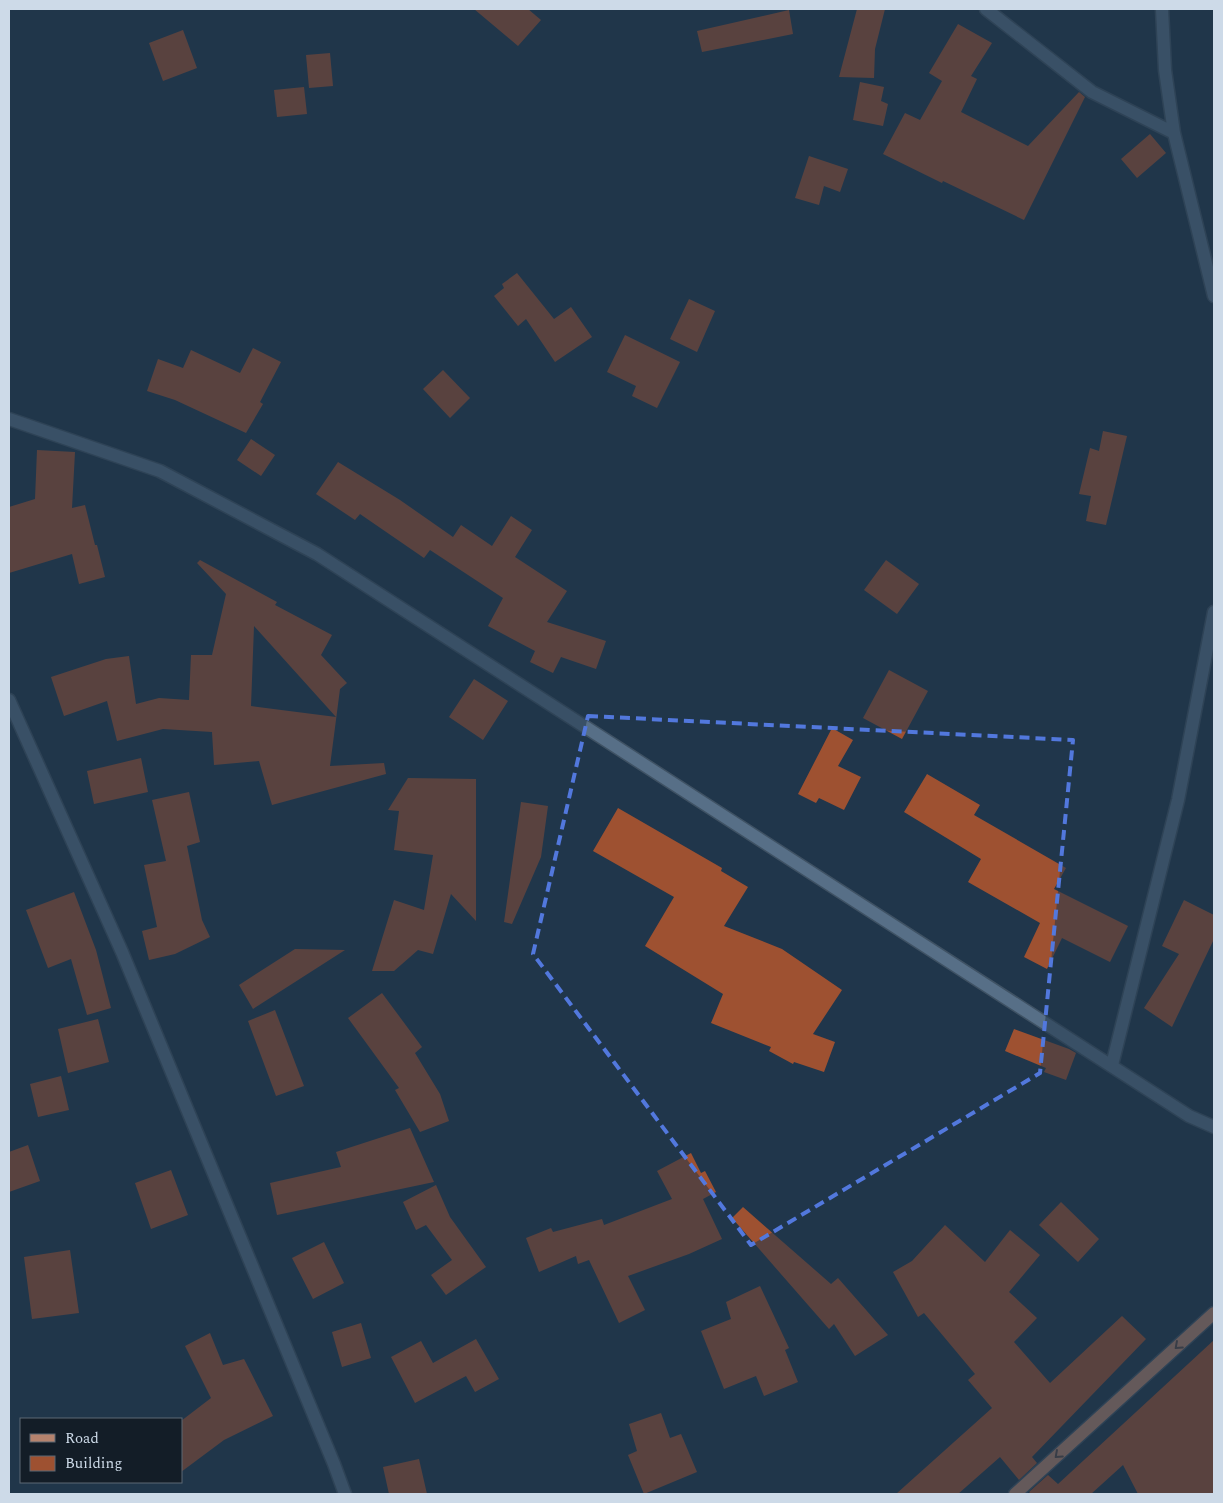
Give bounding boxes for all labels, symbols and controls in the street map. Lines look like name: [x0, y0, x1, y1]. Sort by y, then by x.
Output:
one-way arrow: [1175, 1340, 1184, 1349]
legend: [20, 1418, 182, 1483]
text: Road: [65, 1427, 99, 1450]
one-way arrow: [1054, 1449, 1063, 1458]
text: Building: [65, 1452, 122, 1475]

